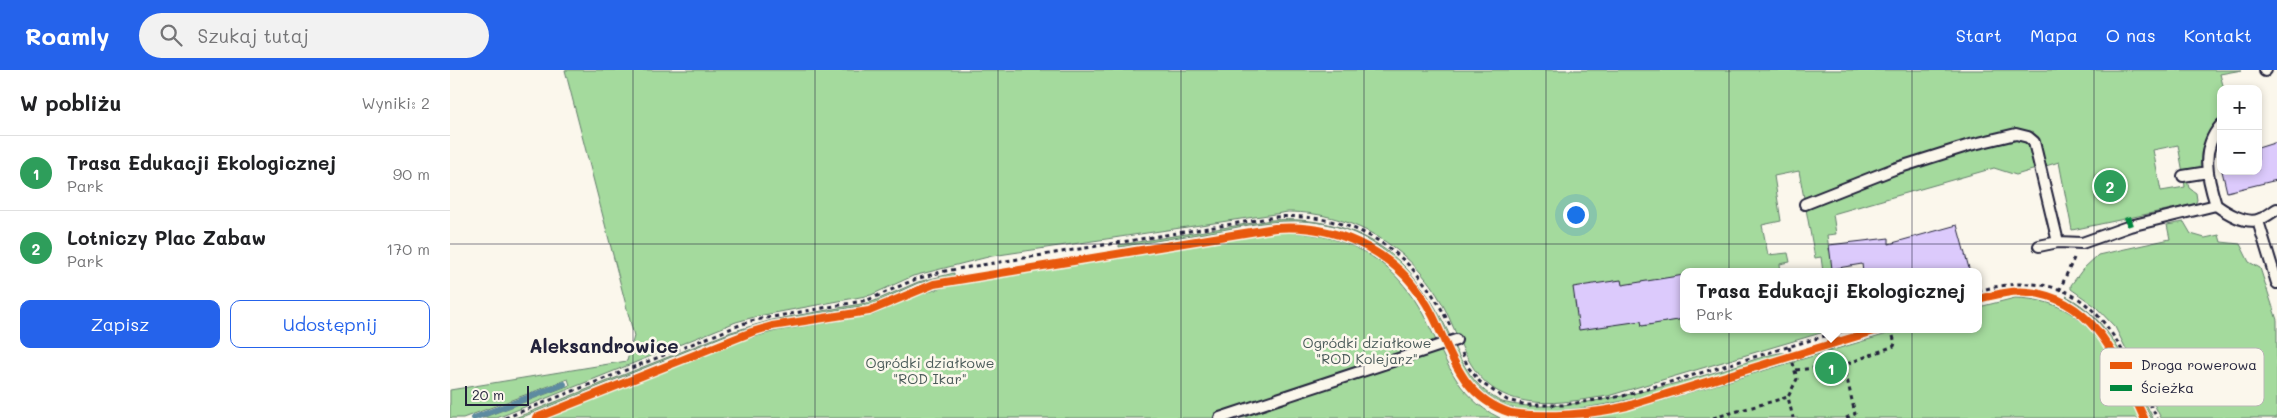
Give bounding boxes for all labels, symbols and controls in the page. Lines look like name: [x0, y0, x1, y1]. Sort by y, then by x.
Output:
search box: [139, 13, 489, 58]
text: Roamly: [25, 20, 109, 51]
icon: search: [157, 21, 185, 49]
text: Szukaj tutaj: [197, 23, 309, 48]
text: Start: [1956, 23, 2002, 47]
text: Mapa: [2030, 23, 2078, 47]
text: O nas: [2106, 23, 2156, 47]
text: Kontakt: [2184, 23, 2252, 47]
map controls: [2217, 85, 2262, 175]
button: +: [2217, 85, 2262, 130]
text: W pobliżu: [20, 89, 121, 116]
text: Wyniki: 2: [361, 92, 430, 113]
button: −: [2217, 130, 2262, 175]
text: Trasa Edukacji Ekologicznej: [67, 150, 336, 175]
text: 1: [32, 163, 40, 184]
text: 90 m: [393, 163, 430, 184]
pin: 2: [2094, 167, 2126, 205]
text: Park: [67, 175, 103, 196]
your location: [1563, 202, 1589, 228]
text: Lotniczy Plac Zabaw: [67, 225, 266, 250]
text: 2: [32, 238, 40, 259]
text: 170 m: [386, 238, 430, 259]
text: Park: [67, 250, 103, 271]
popup: [1680, 268, 1982, 333]
text: Trasa Edukacji Ekologicznej: [1696, 278, 1966, 303]
button: Zapisz: [20, 300, 220, 348]
button: Udostępnij: [230, 300, 430, 348]
text: Park: [1696, 303, 1733, 324]
district label: Aleksandrowice: [529, 333, 679, 358]
park label: Ogródki działkowe "ROD Kolejarz": [1303, 333, 1431, 368]
legend: [2100, 348, 2264, 406]
pin: 1: [1815, 349, 1847, 387]
park label: Ogródki działkowe "ROD Ikar": [866, 353, 994, 388]
text: Droga rowerowa: [2141, 355, 2257, 374]
text: Ścieżka: [2141, 378, 2194, 397]
scale bar: [465, 383, 529, 406]
text: 20 m: [472, 385, 504, 404]

